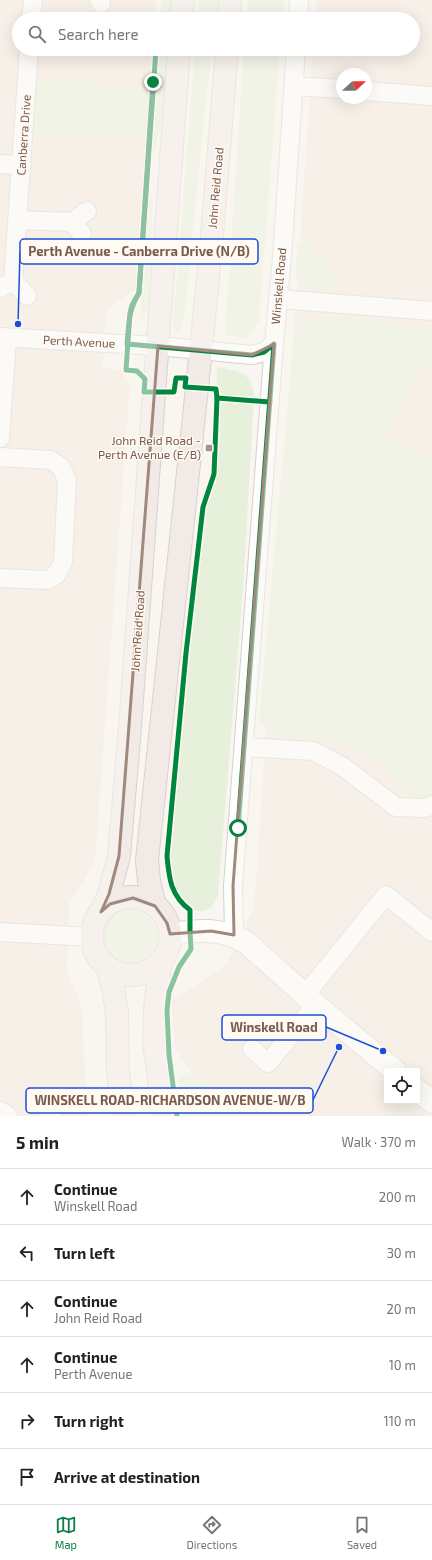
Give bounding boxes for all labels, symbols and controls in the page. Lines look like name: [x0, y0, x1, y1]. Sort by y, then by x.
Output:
search box: [12, 12, 420, 56]
icon: search: [26, 23, 48, 45]
text: Search here: [58, 25, 139, 43]
north arrow: [336, 68, 372, 104]
route end: [144, 73, 162, 91]
street label: Canberra Drive: [13, 94, 33, 176]
street label: John Reid Road: [204, 147, 226, 229]
callout: Perth Avenue - Canberra Drive (N/B): [20, 239, 258, 264]
text: Perth Avenue - Canberra Drive (N/B): [28, 243, 250, 259]
street label: Winskell Road: [268, 247, 288, 325]
street label: Perth Avenue: [43, 332, 116, 350]
place label: John Reid Road - Perth Avenue (E/B): [98, 433, 201, 461]
marker: John Reid Road - Perth Avenue (E/B): [204, 443, 214, 453]
street label: John Reid Road: [127, 590, 147, 672]
route start: [229, 819, 247, 837]
callout: Winskell Road: [222, 1015, 326, 1040]
text: Winskell Road: [230, 1019, 318, 1035]
map controls: [384, 1068, 420, 1104]
button: locate: [384, 1068, 420, 1104]
callout: WINSKELL ROAD-RICHARDSON AVENUE-W/B: [26, 1088, 313, 1113]
text: WINSKELL ROAD-RICHARDSON AVENUE-W/B: [34, 1092, 306, 1108]
text: 5 min: [16, 1132, 59, 1152]
text: Walk · 370 m: [341, 1134, 416, 1150]
text: Continue: [54, 1180, 117, 1198]
icon: ahead: [16, 1186, 38, 1208]
text: 200 m: [379, 1189, 416, 1205]
text: Winskell Road: [54, 1198, 137, 1214]
icon: left: [16, 1242, 38, 1264]
text: Turn left: [54, 1244, 115, 1262]
text: 30 m: [387, 1245, 416, 1261]
text: Continue: [54, 1292, 117, 1310]
icon: ahead: [16, 1298, 38, 1320]
text: 20 m: [387, 1301, 416, 1317]
text: John Reid Road: [54, 1310, 142, 1326]
text: Continue: [54, 1348, 117, 1366]
icon: ahead: [16, 1354, 38, 1376]
text: 10 m: [389, 1357, 416, 1373]
text: Perth Avenue: [54, 1366, 132, 1382]
icon: right: [16, 1410, 38, 1432]
text: Turn right: [54, 1412, 124, 1430]
text: 110 m: [384, 1413, 416, 1429]
icon: arrive: [16, 1466, 38, 1488]
text: Arrive at destination: [54, 1468, 200, 1486]
tab: Map: [55, 1514, 77, 1551]
tab: Directions: [187, 1514, 237, 1551]
tab: Saved: [347, 1514, 377, 1551]

